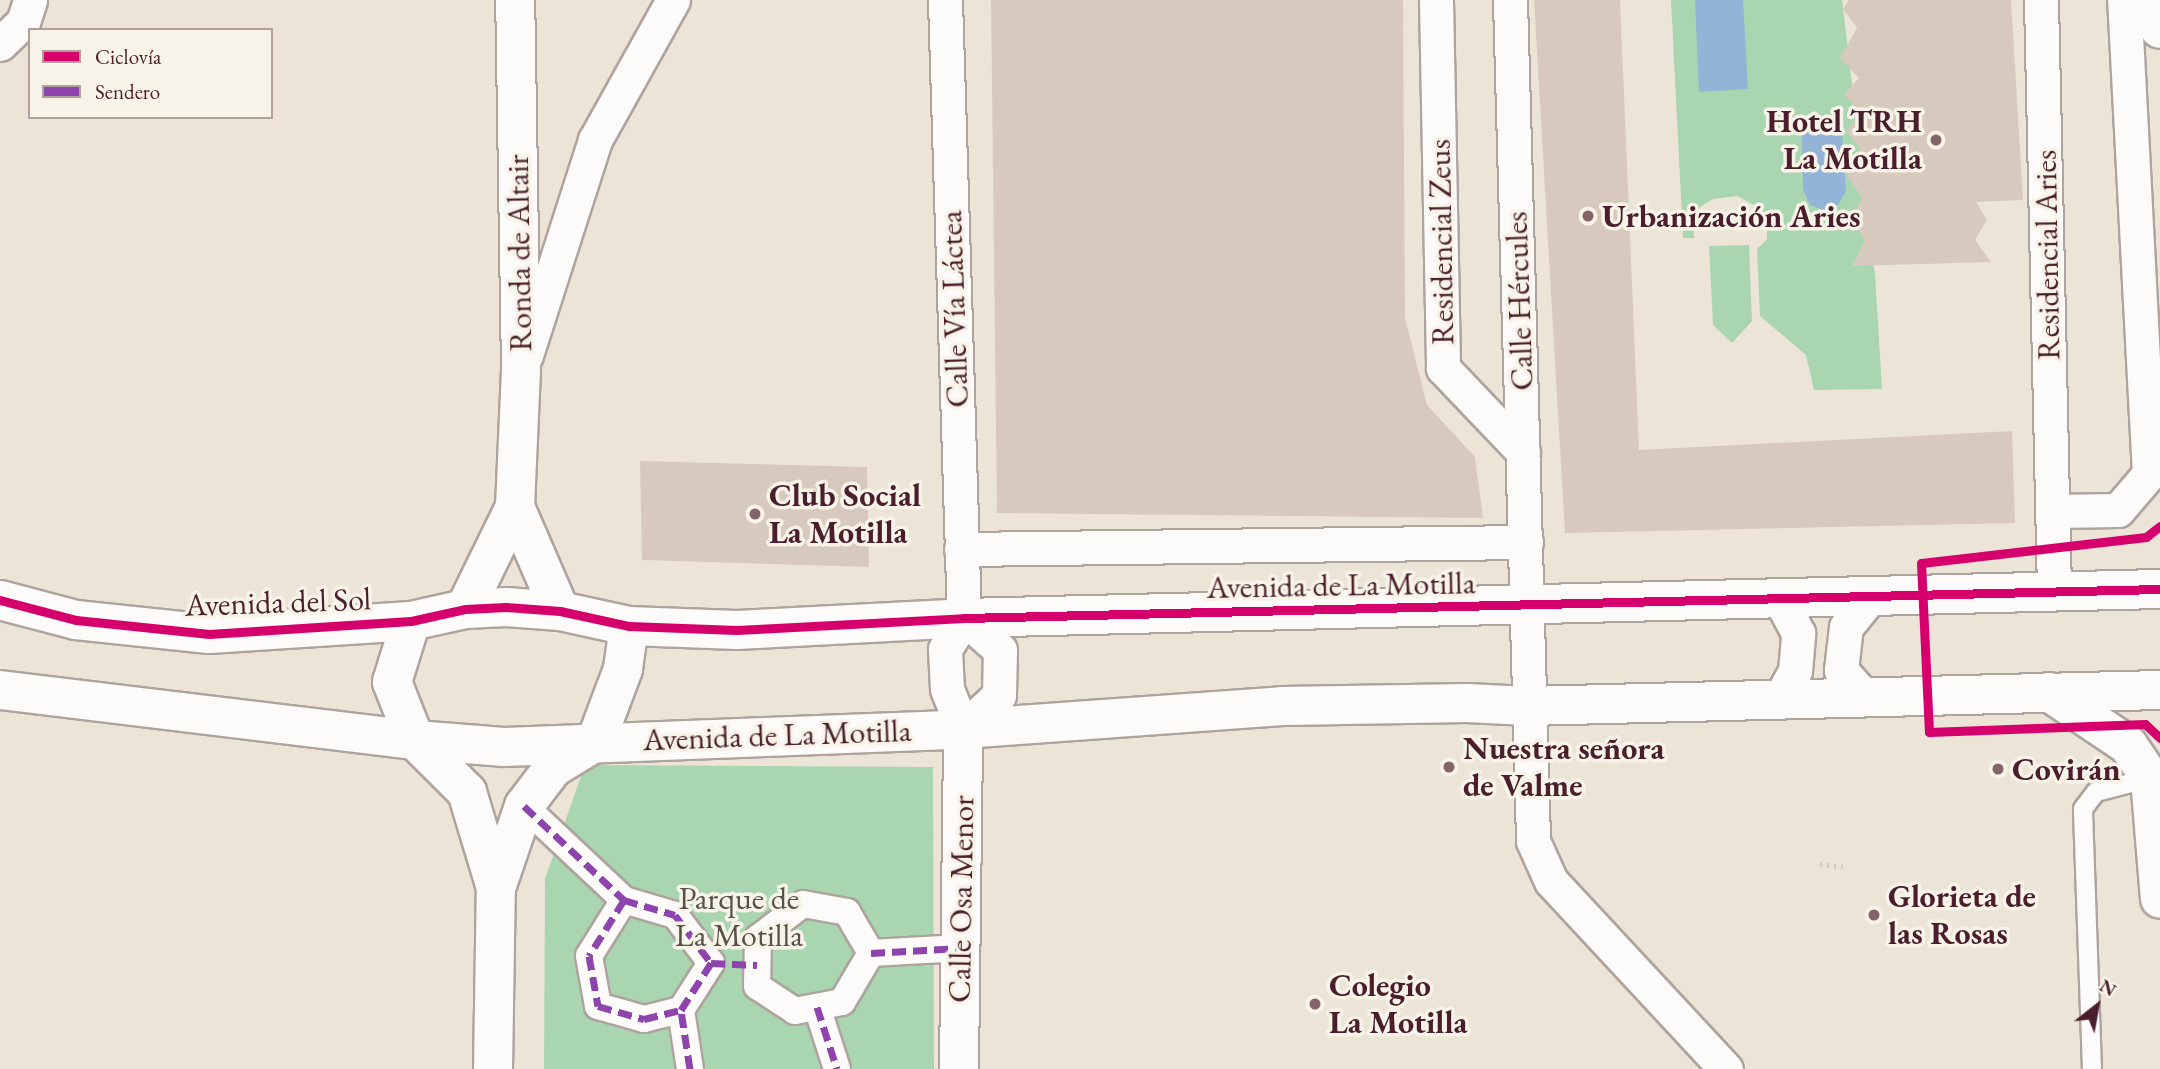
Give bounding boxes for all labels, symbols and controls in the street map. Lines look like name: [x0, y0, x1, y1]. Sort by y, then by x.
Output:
legend: [28, 28, 273, 119]
text: Ciclovía: [95, 43, 161, 70]
text: Sendero: [95, 78, 160, 105]
place label: Hotel TRH La Motilla: [1766, 103, 1922, 178]
marker: Hotel TRH La Motilla: [1928, 132, 1944, 148]
street label: Residencial Zeus: [1420, 139, 1462, 345]
street label: Residencial Aries: [2026, 150, 2068, 360]
street label: Ronda de Altair: [498, 154, 540, 352]
place label: Urbanización Aries: [1602, 197, 1860, 235]
marker: Urbanización Aries: [1580, 208, 1596, 224]
street label: Calle Vía Láctea: [931, 210, 977, 408]
street label: Calle Hércules: [1497, 211, 1541, 391]
place label: Club Social La Motilla: [769, 477, 921, 552]
marker: Club Social La Motilla: [747, 506, 763, 522]
street label: Avenida de La Motilla: [1206, 563, 1476, 607]
street label: Avenida del Sol: [184, 580, 372, 624]
street label: Avenida de La Motilla: [642, 711, 912, 759]
place label: Nuestra señora de Valme: [1463, 730, 1665, 805]
place label: Covirán: [2012, 750, 2121, 788]
marker: Nuestra señora de Valme: [1441, 759, 1457, 775]
marker: Covirán: [1990, 761, 2006, 777]
street label: Calle Osa Menor: [940, 795, 982, 1003]
place label: Glorieta de las Rosas: [1888, 878, 2036, 953]
park label: Parque de La Motilla: [675, 880, 803, 955]
marker: Glorieta de las Rosas: [1866, 907, 1882, 923]
place label: Colegio La Motilla: [1329, 967, 1468, 1042]
north arrow: [2062, 971, 2132, 1041]
text: N: [2095, 973, 2121, 1002]
marker: Colegio La Motilla: [1307, 996, 1323, 1012]

